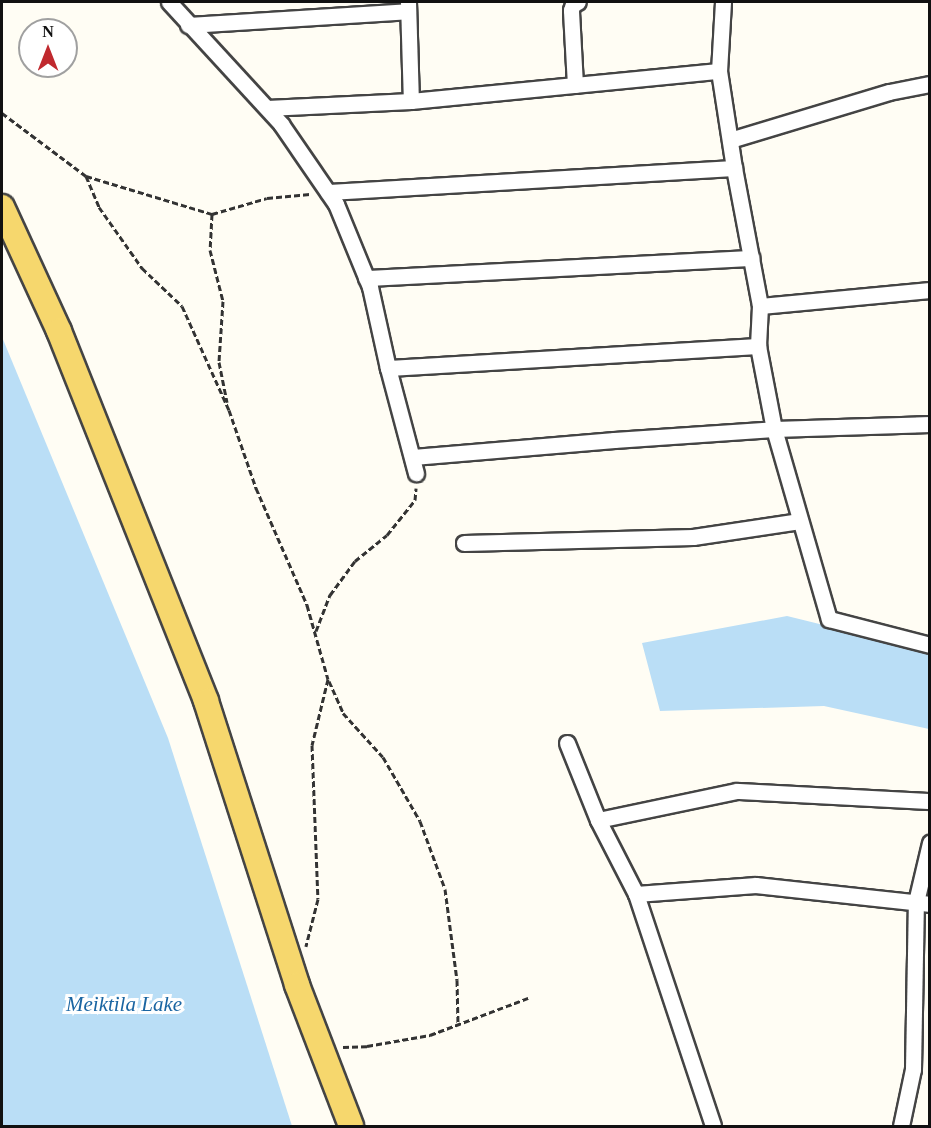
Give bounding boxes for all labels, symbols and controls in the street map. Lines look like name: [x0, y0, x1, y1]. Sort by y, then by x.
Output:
north arrow: [18, 18, 78, 78]
text: N: [42, 23, 54, 40]
water label: Meiktila Lake: [66, 991, 182, 1017]

